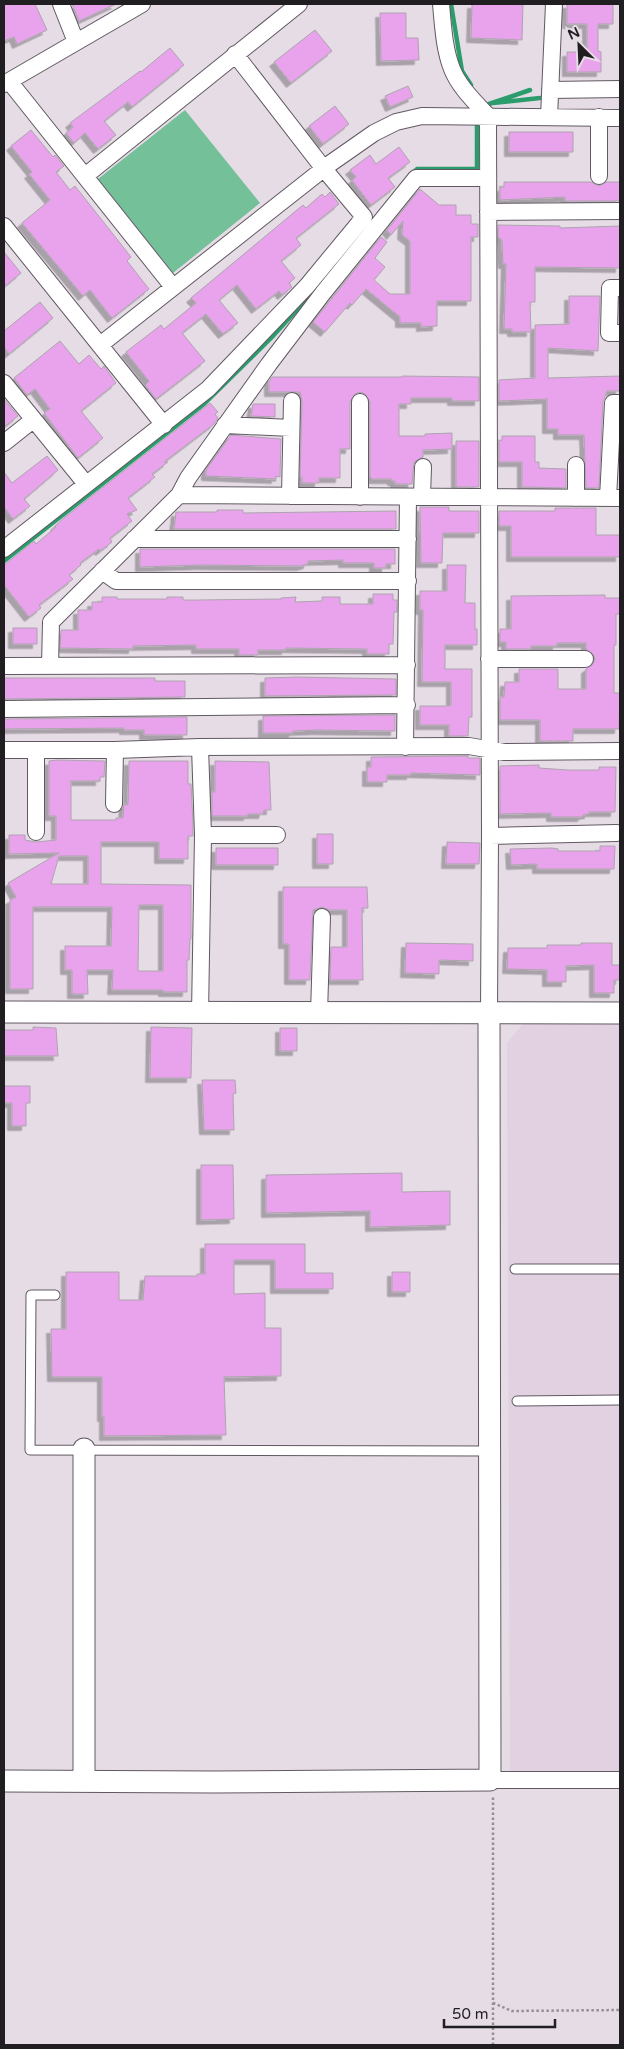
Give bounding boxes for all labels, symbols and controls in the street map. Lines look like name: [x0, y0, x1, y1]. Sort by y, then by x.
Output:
north arrow: [554, 20, 604, 70]
text: N: [565, 24, 583, 44]
scale bar: [444, 1996, 555, 2028]
text: 50 m: [452, 2005, 489, 2023]

